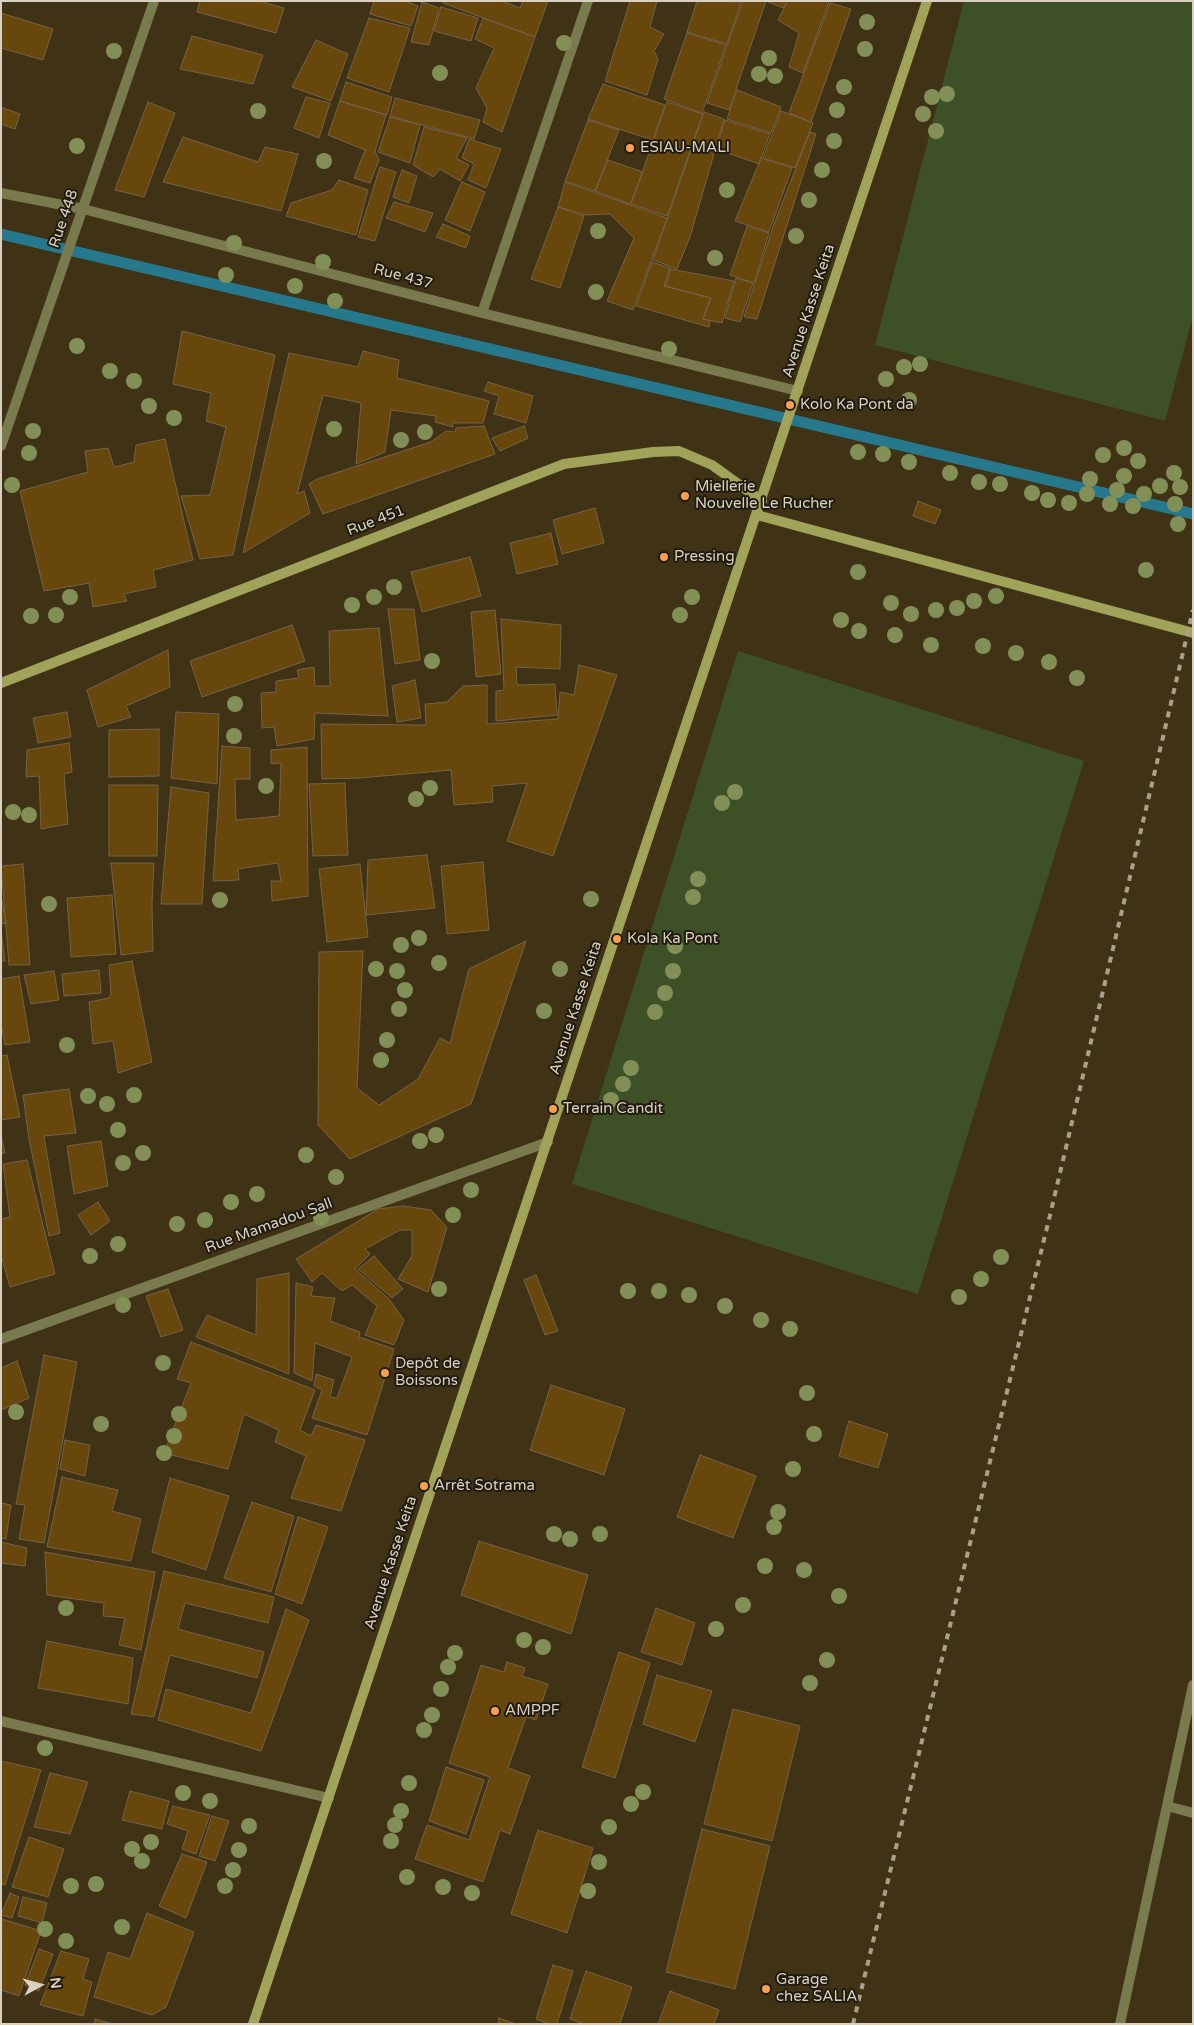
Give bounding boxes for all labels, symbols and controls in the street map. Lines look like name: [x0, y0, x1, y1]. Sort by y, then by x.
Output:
place label: ESIAU-MALI: [640, 139, 730, 157]
marker: ESIAU-MALI: [624, 142, 636, 154]
street label: Rue 448: [46, 187, 82, 251]
street label: Avenue Kasse Keita: [779, 242, 839, 380]
street label: Rue 437: [371, 260, 435, 294]
place label: Kolo Ka Pont da: [800, 396, 914, 414]
marker: Kolo Ka Pont da: [784, 399, 796, 411]
place label: Miellerie Nouvelle Le Rucher: [695, 478, 833, 513]
marker: Miellerie Nouvelle Le Rucher: [679, 490, 691, 502]
street label: Rue 451: [345, 502, 407, 540]
place label: Pressing: [674, 548, 735, 566]
marker: Pressing: [658, 551, 670, 563]
place label: Kola Ka Pont: [627, 930, 718, 948]
marker: Kola Ka Pont: [611, 933, 623, 945]
street label: Avenue Kasse Keita: [546, 939, 606, 1077]
place label: Terrain Candit: [563, 1100, 663, 1118]
marker: Terrain Candit: [547, 1103, 559, 1115]
street label: Rue Mamadou Sall: [203, 1195, 335, 1257]
place label: Depôt de Boissons: [395, 1355, 461, 1390]
marker: Depôt de Boissons: [379, 1367, 391, 1379]
place label: Arrêt Sotrama: [434, 1477, 535, 1495]
marker: Arrêt Sotrama: [418, 1480, 430, 1492]
street label: Avenue Kasse Keita: [361, 1494, 421, 1632]
place label: AMPPF: [505, 1702, 560, 1720]
marker: AMPPF: [489, 1705, 501, 1717]
north arrow: [15, 1960, 65, 2010]
place label: Garage chez SALIA: [776, 1971, 858, 2006]
text: N: [46, 1976, 65, 1990]
marker: Garage chez SALIA: [760, 1983, 772, 1995]

